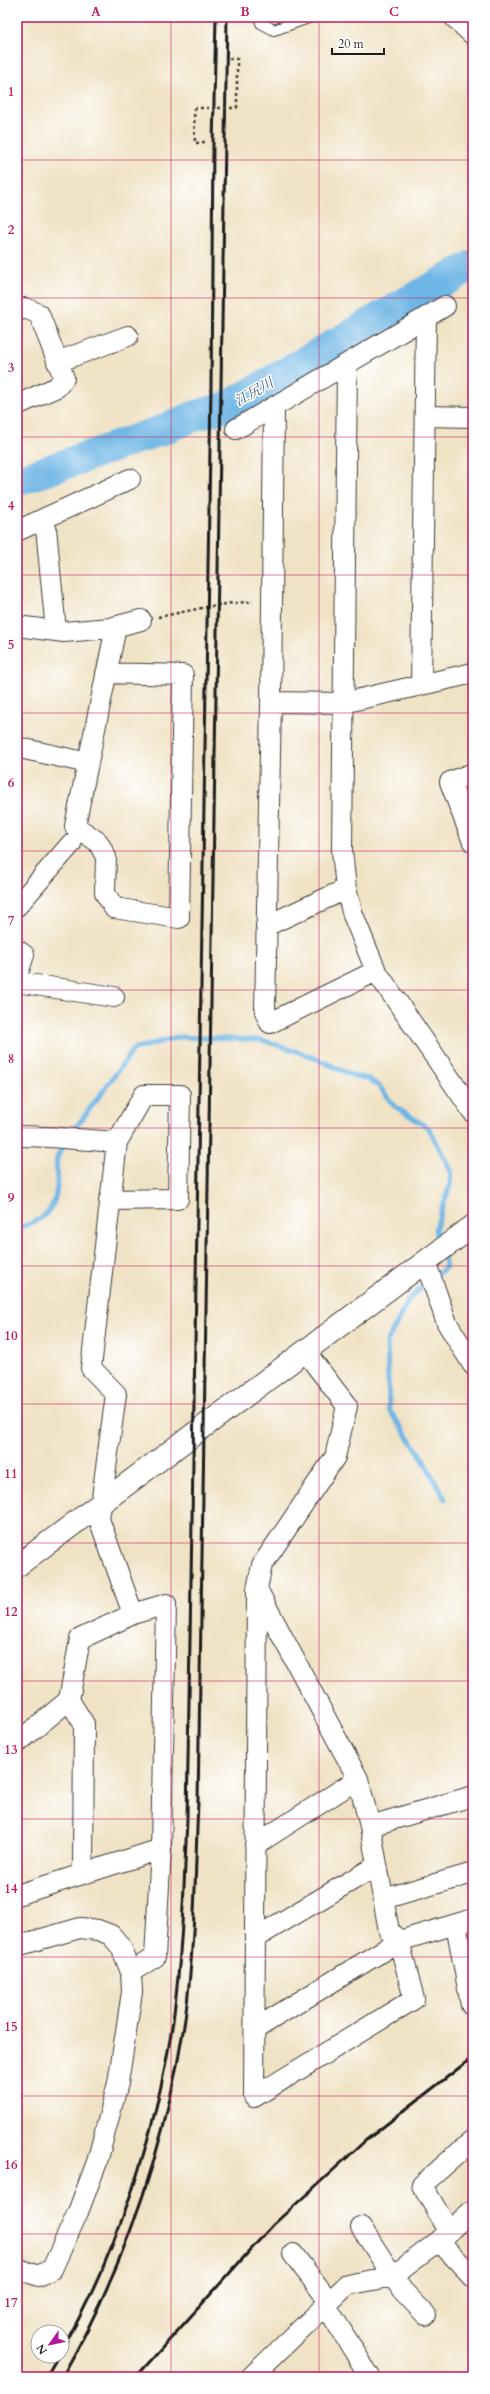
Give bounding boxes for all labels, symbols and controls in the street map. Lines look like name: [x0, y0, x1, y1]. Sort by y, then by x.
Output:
text: A: [91, 3, 101, 21]
text: B: [240, 3, 250, 21]
text: C: [389, 3, 399, 21]
scale bar: [332, 30, 384, 56]
text: 20 m: [338, 36, 365, 52]
text: 1: [8, 83, 14, 101]
text: 2: [8, 221, 15, 239]
text: 3: [8, 359, 15, 377]
water label: 江尻川: [231, 372, 279, 411]
text: 4: [8, 497, 15, 515]
text: 5: [8, 636, 14, 654]
text: 6: [8, 774, 15, 792]
text: 7: [8, 912, 15, 930]
text: 8: [8, 1050, 14, 1068]
text: 9: [8, 1189, 15, 1207]
text: 10: [4, 1327, 18, 1345]
text: 11: [4, 1465, 18, 1483]
text: 12: [4, 1603, 18, 1621]
text: 13: [4, 1741, 18, 1759]
text: 14: [4, 1880, 18, 1898]
text: 15: [4, 2018, 18, 2036]
text: 16: [4, 2156, 18, 2174]
text: 17: [4, 2294, 18, 2312]
north arrow: [30, 2324, 70, 2364]
text: N: [33, 2341, 51, 2357]

